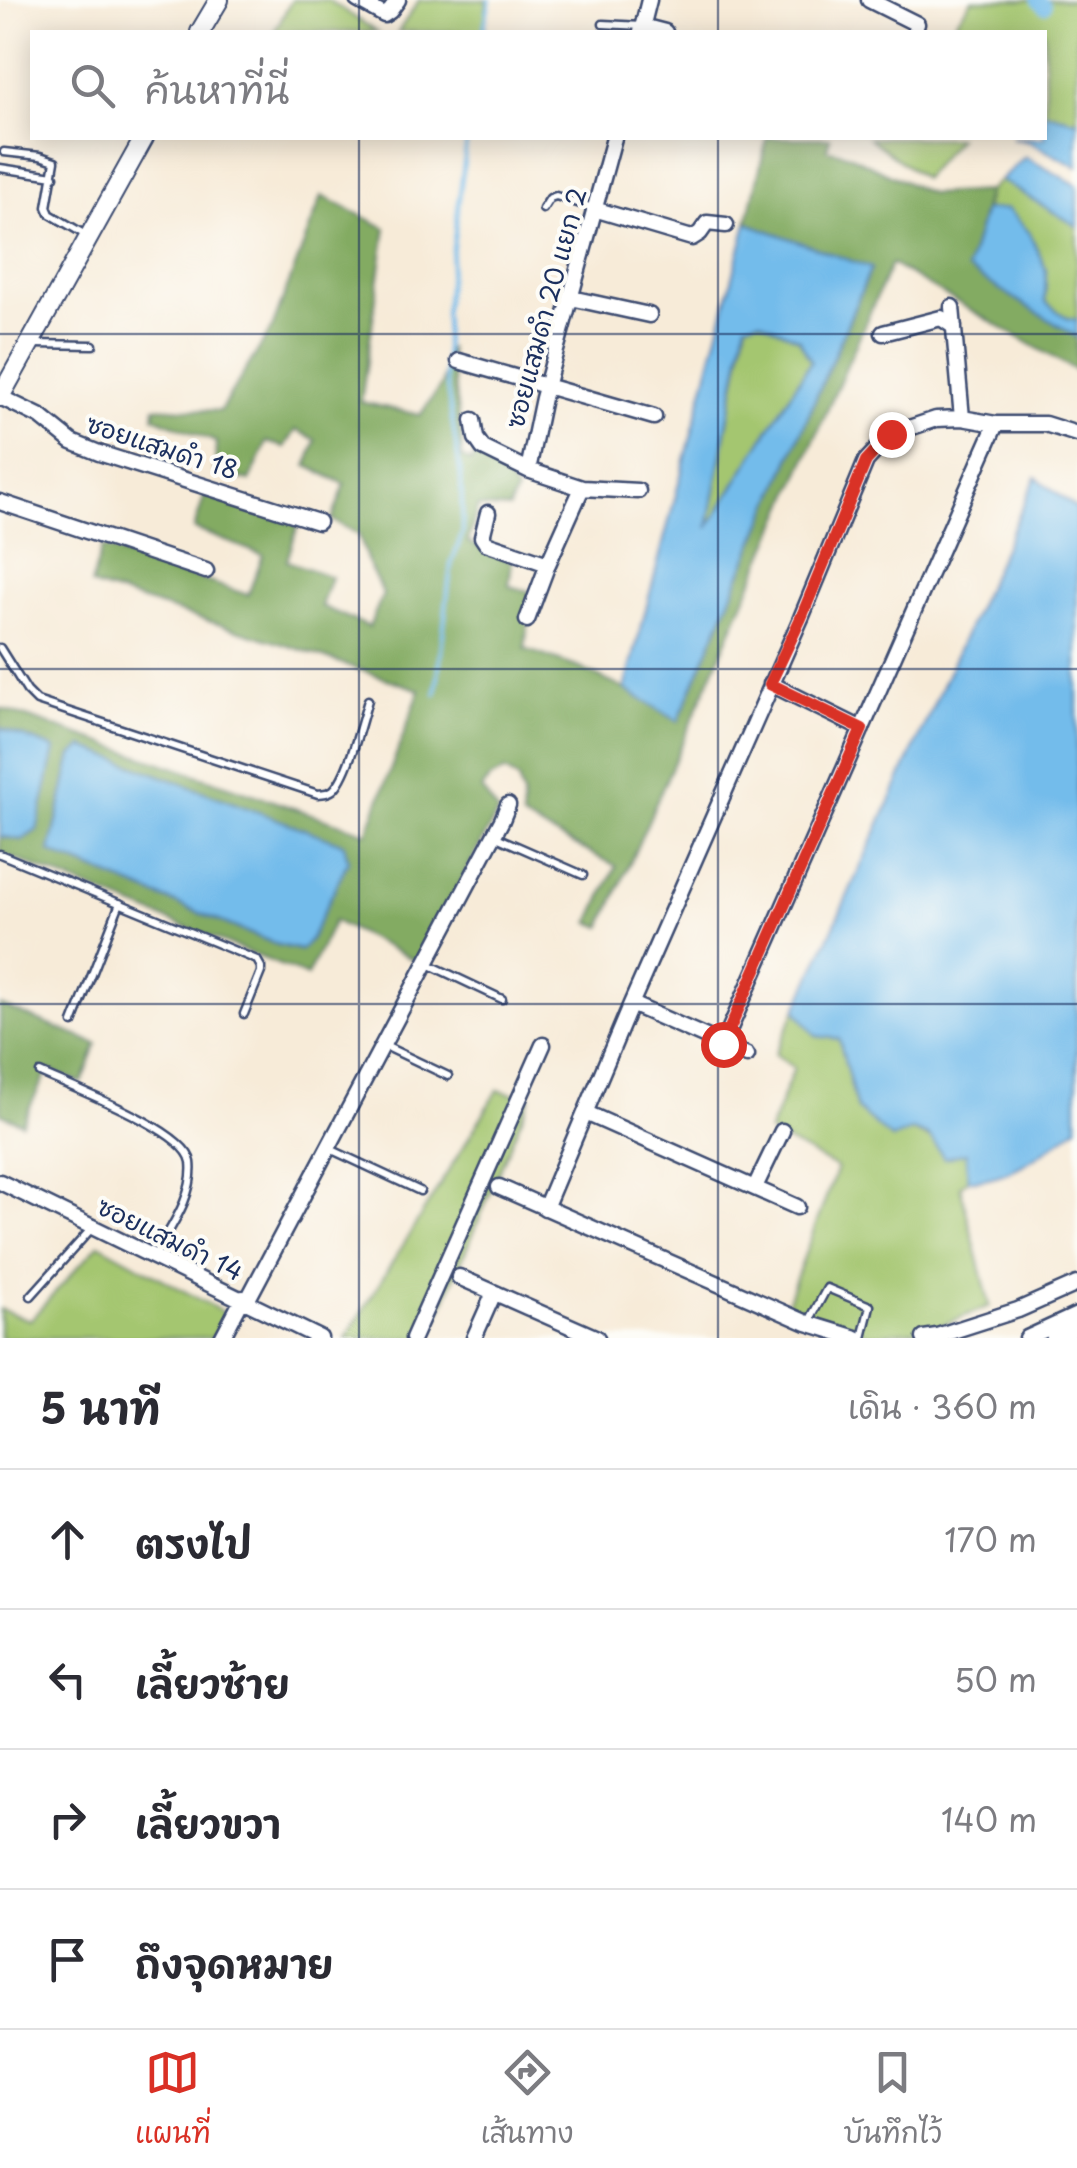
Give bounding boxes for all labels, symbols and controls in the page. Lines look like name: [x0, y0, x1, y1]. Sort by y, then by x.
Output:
search box: [30, 30, 1047, 140]
icon: search: [65, 58, 120, 113]
text: ค้นหาที่นี่: [145, 60, 289, 117]
street label: ซอยแสมดำ 20 แยก 2: [495, 183, 595, 432]
street label: ซอยแสมดำ 18: [82, 404, 243, 488]
route end: [869, 412, 915, 458]
route start: [701, 1022, 747, 1068]
street label: ซอยแสมดำ 14: [91, 1186, 250, 1290]
text: 5 นาที: [40, 1375, 160, 1438]
text: เดิน · 360 m: [848, 1382, 1037, 1430]
icon: ahead: [40, 1512, 95, 1567]
text: ตรงไป: [135, 1514, 252, 1571]
text: 170 m: [944, 1515, 1037, 1563]
icon: left: [40, 1652, 95, 1707]
text: เลี้ยวซ้าย: [135, 1654, 290, 1711]
text: 50 m: [954, 1655, 1037, 1703]
icon: right: [40, 1792, 95, 1847]
text: เลี้ยวขวา: [135, 1794, 281, 1851]
text: 140 m: [941, 1795, 1037, 1843]
icon: arrive: [40, 1932, 95, 1987]
text: ถึงจุดหมาย: [135, 1934, 333, 1991]
tab: แผนที่: [135, 2045, 211, 2154]
tab: เส้นทาง: [481, 2045, 573, 2154]
tab: บันทึกไว้: [844, 2045, 942, 2154]

